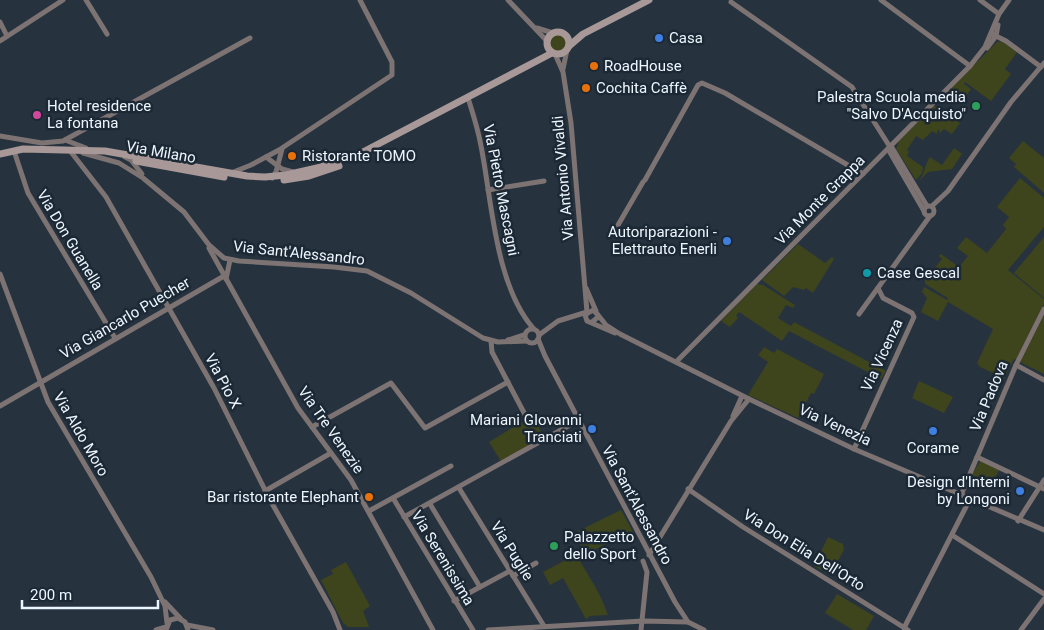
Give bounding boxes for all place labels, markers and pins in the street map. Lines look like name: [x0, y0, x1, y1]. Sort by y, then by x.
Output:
place label: Casa: [669, 29, 703, 47]
marker: Casa: [653, 32, 665, 44]
place label: RoadHouse: [604, 57, 682, 75]
marker: RoadHouse: [588, 60, 600, 72]
place label: Cochita Caffè: [596, 79, 687, 97]
marker: Cochita Caffè: [580, 82, 592, 94]
place label: Palestra Scuola media "Salvo D'Acquisto": [817, 88, 966, 123]
place label: Hotel residence La fontana: [47, 97, 151, 132]
marker: Palestra Scuola media "Salvo D'Acquisto": [970, 100, 982, 112]
marker: Hotel residence La fontana: [31, 109, 43, 121]
place label: Ristorante TOMO: [302, 147, 416, 165]
marker: Ristorante TOMO: [286, 150, 298, 162]
place label: Autoriparazioni - Elettrauto Enerli: [608, 223, 717, 258]
marker: Autoriparazioni - Elettrauto Enerli: [721, 235, 733, 247]
place label: Case Gescal: [877, 264, 960, 282]
marker: Case Gescal: [861, 267, 873, 279]
place label: Mariani GIovanni Tranciati: [470, 411, 582, 446]
marker: Mariani GIovanni Tranciati: [586, 423, 598, 435]
marker: Corame: [927, 425, 939, 437]
place label: Corame: [907, 439, 959, 457]
place label: Design d'Interni by Longoni: [907, 473, 1010, 508]
marker: Design d'Interni by Longoni: [1014, 485, 1026, 497]
place label: Bar ristorante Elephant: [207, 488, 359, 506]
marker: Bar ristorante Elephant: [363, 491, 375, 503]
place label: Palazzetto dello Sport: [564, 528, 636, 563]
marker: Palazzetto dello Sport: [548, 540, 560, 552]

